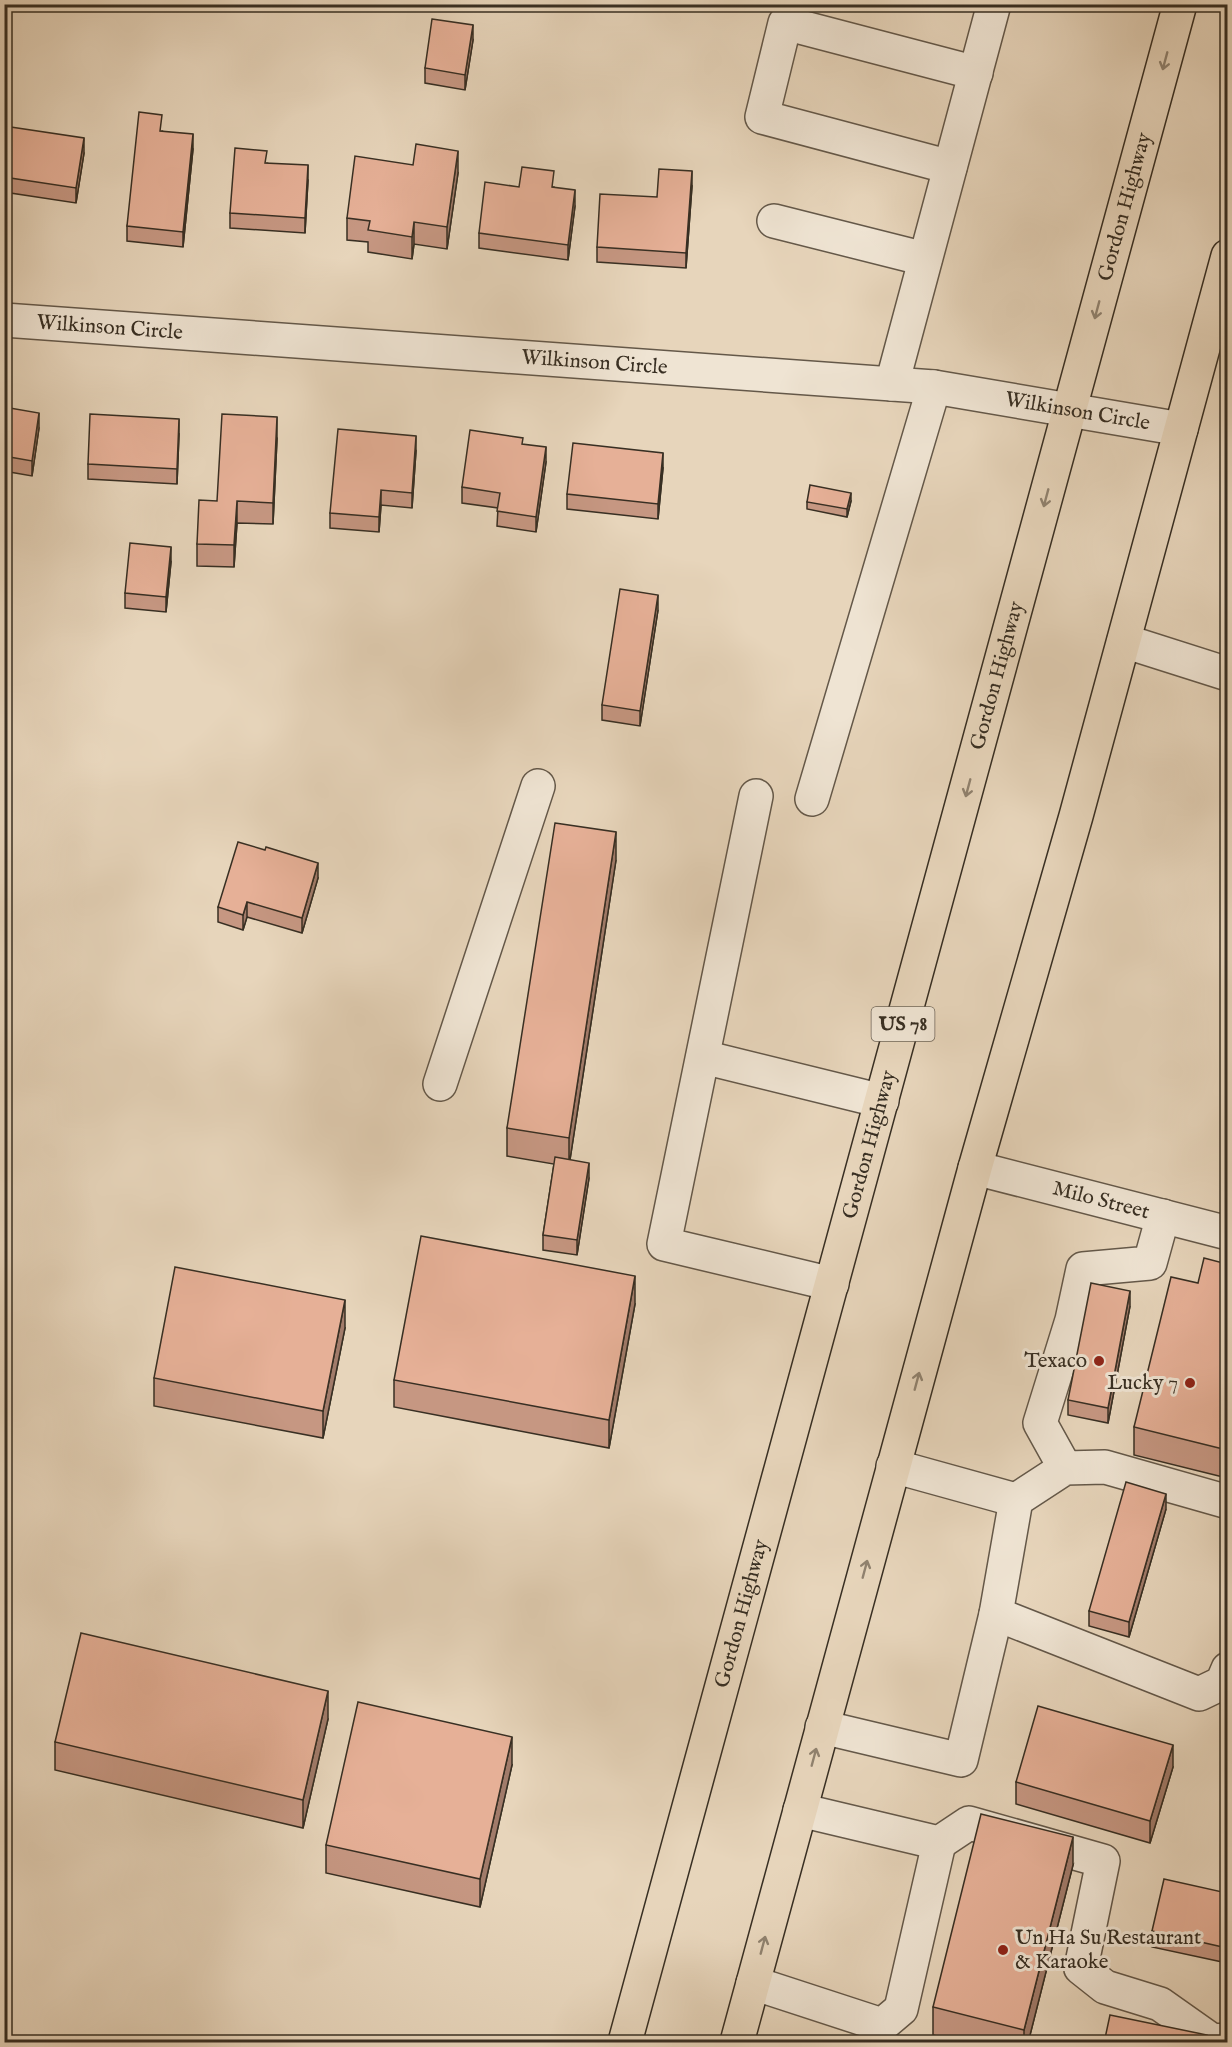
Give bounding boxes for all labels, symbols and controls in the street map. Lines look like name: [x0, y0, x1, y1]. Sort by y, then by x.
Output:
one-way arrow: [1158, 51, 1170, 70]
street label: Gordon Highway: [1092, 129, 1158, 284]
one-way arrow: [1090, 300, 1102, 319]
street label: Wilkinson Circle: [36, 309, 184, 346]
street label: Wilkinson Circle: [520, 344, 669, 381]
street label: Wilkinson Circle: [1003, 386, 1152, 437]
one-way arrow: [1039, 488, 1051, 507]
street label: Gordon Highway: [964, 598, 1030, 753]
one-way arrow: [962, 778, 973, 797]
road number: US 78: [872, 1007, 934, 1041]
street label: Gordon Highway: [836, 1067, 903, 1222]
street label: Milo Street: [1050, 1175, 1152, 1226]
place label: Texaco: [1024, 1348, 1087, 1375]
marker: Texaco: [1092, 1354, 1106, 1368]
place label: Lucky 7: [1107, 1370, 1178, 1397]
one-way arrow: [912, 1372, 923, 1391]
marker: Lucky 7: [1183, 1376, 1197, 1390]
street label: Gordon Highway: [709, 1536, 775, 1691]
one-way arrow: [860, 1560, 871, 1579]
one-way arrow: [809, 1748, 820, 1767]
place label: Un Ha Su Restaurant & Karaoke: [1015, 1925, 1201, 1976]
one-way arrow: [758, 1936, 769, 1955]
marker: Un Ha Su Restaurant & Karaoke: [996, 1943, 1010, 1957]

